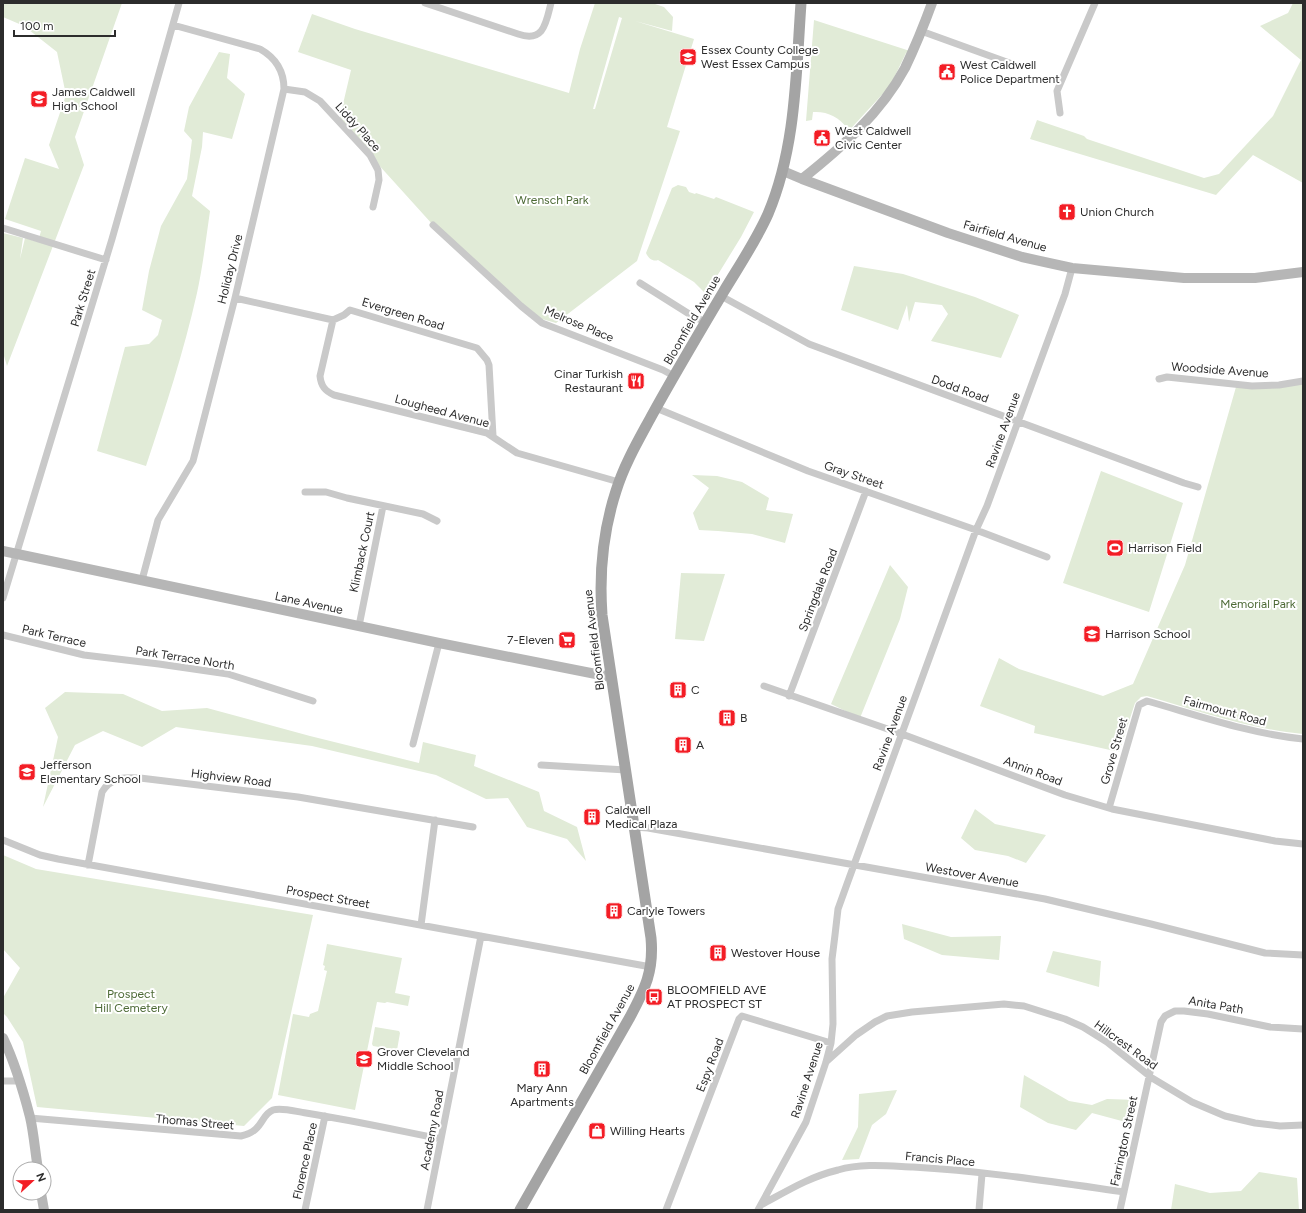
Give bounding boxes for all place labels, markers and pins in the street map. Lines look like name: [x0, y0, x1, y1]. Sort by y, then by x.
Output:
place label: Essex County College West Essex Campus: [701, 43, 819, 71]
school or university icon: Essex County College West Essex Campus: [678, 47, 698, 67]
place label: West Caldwell Police Department: [960, 58, 1060, 86]
public building icon: West Caldwell Police Department: [937, 62, 957, 82]
place label: James Caldwell High School: [52, 85, 135, 113]
school or university icon: James Caldwell High School: [29, 89, 49, 109]
place label: West Caldwell Civic Center: [835, 124, 911, 152]
public building icon: West Caldwell Civic Center: [812, 128, 832, 148]
church icon: Union Church: [1057, 202, 1077, 222]
place label: Union Church: [1080, 205, 1154, 219]
place label: Cinar Turkish Restaurant: [554, 367, 623, 395]
restaurant icon: Cinar Turkish Restaurant: [626, 371, 646, 391]
sports icon: Harrison Field: [1105, 538, 1125, 558]
place label: Harrison Field: [1128, 541, 1202, 555]
school or university icon: Harrison School: [1082, 624, 1102, 644]
place label: Harrison School: [1105, 627, 1190, 641]
supermarket icon: 7-Eleven: [557, 630, 577, 650]
place label: 7-Eleven: [507, 633, 554, 647]
building icon: C: [668, 680, 688, 700]
place label: C: [691, 683, 700, 697]
building icon: B: [717, 708, 737, 728]
place label: B: [740, 711, 747, 725]
building icon: A: [673, 735, 693, 755]
place label: A: [696, 738, 704, 752]
place label: Jefferson Elementary School: [40, 758, 141, 786]
school or university icon: Jefferson Elementary School: [17, 762, 37, 782]
place label: Caldwell Medical Plaza: [605, 803, 677, 831]
building icon: Caldwell Medical Plaza: [582, 807, 602, 827]
building icon: Carlyle Towers: [604, 901, 624, 921]
place label: Carlyle Towers: [627, 904, 705, 918]
building icon: Westover House: [708, 943, 728, 963]
place label: Westover House: [731, 946, 820, 960]
place label: BLOOMFIELD AVE AT PROSPECT ST: [667, 983, 767, 1011]
bus stop icon: BLOOMFIELD AVE AT PROSPECT ST: [644, 987, 664, 1007]
place label: Grover Cleveland Middle School: [377, 1045, 469, 1073]
school or university icon: Grover Cleveland Middle School: [354, 1049, 374, 1069]
building icon: Mary Ann Apartments: [532, 1059, 552, 1079]
place label: Mary Ann Apartments: [510, 1081, 574, 1109]
shop icon: Willing Hearts: [587, 1121, 607, 1141]
place label: Willing Hearts: [610, 1124, 685, 1138]

